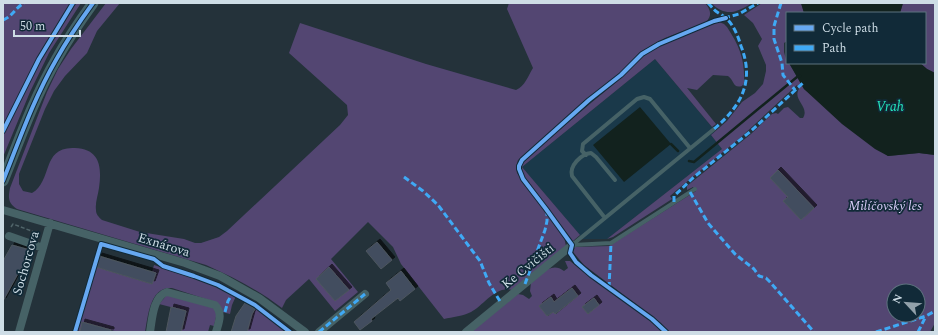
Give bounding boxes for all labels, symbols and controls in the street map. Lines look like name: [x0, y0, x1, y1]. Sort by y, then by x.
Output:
scale bar: [14, 12, 80, 38]
legend: [786, 12, 926, 64]
text: 50 m: [20, 17, 45, 36]
text: Cycle path: [822, 19, 879, 38]
text: Path: [822, 39, 847, 58]
water label: Vrah: [876, 96, 904, 117]
park label: Milíčovský les: [848, 196, 922, 216]
street label: Sochorcova: [7, 228, 45, 298]
street label: Exnárova: [135, 228, 193, 263]
street label: Ke Cvičišti: [497, 238, 559, 294]
north arrow: [886, 283, 926, 323]
text: N: [888, 291, 907, 307]

